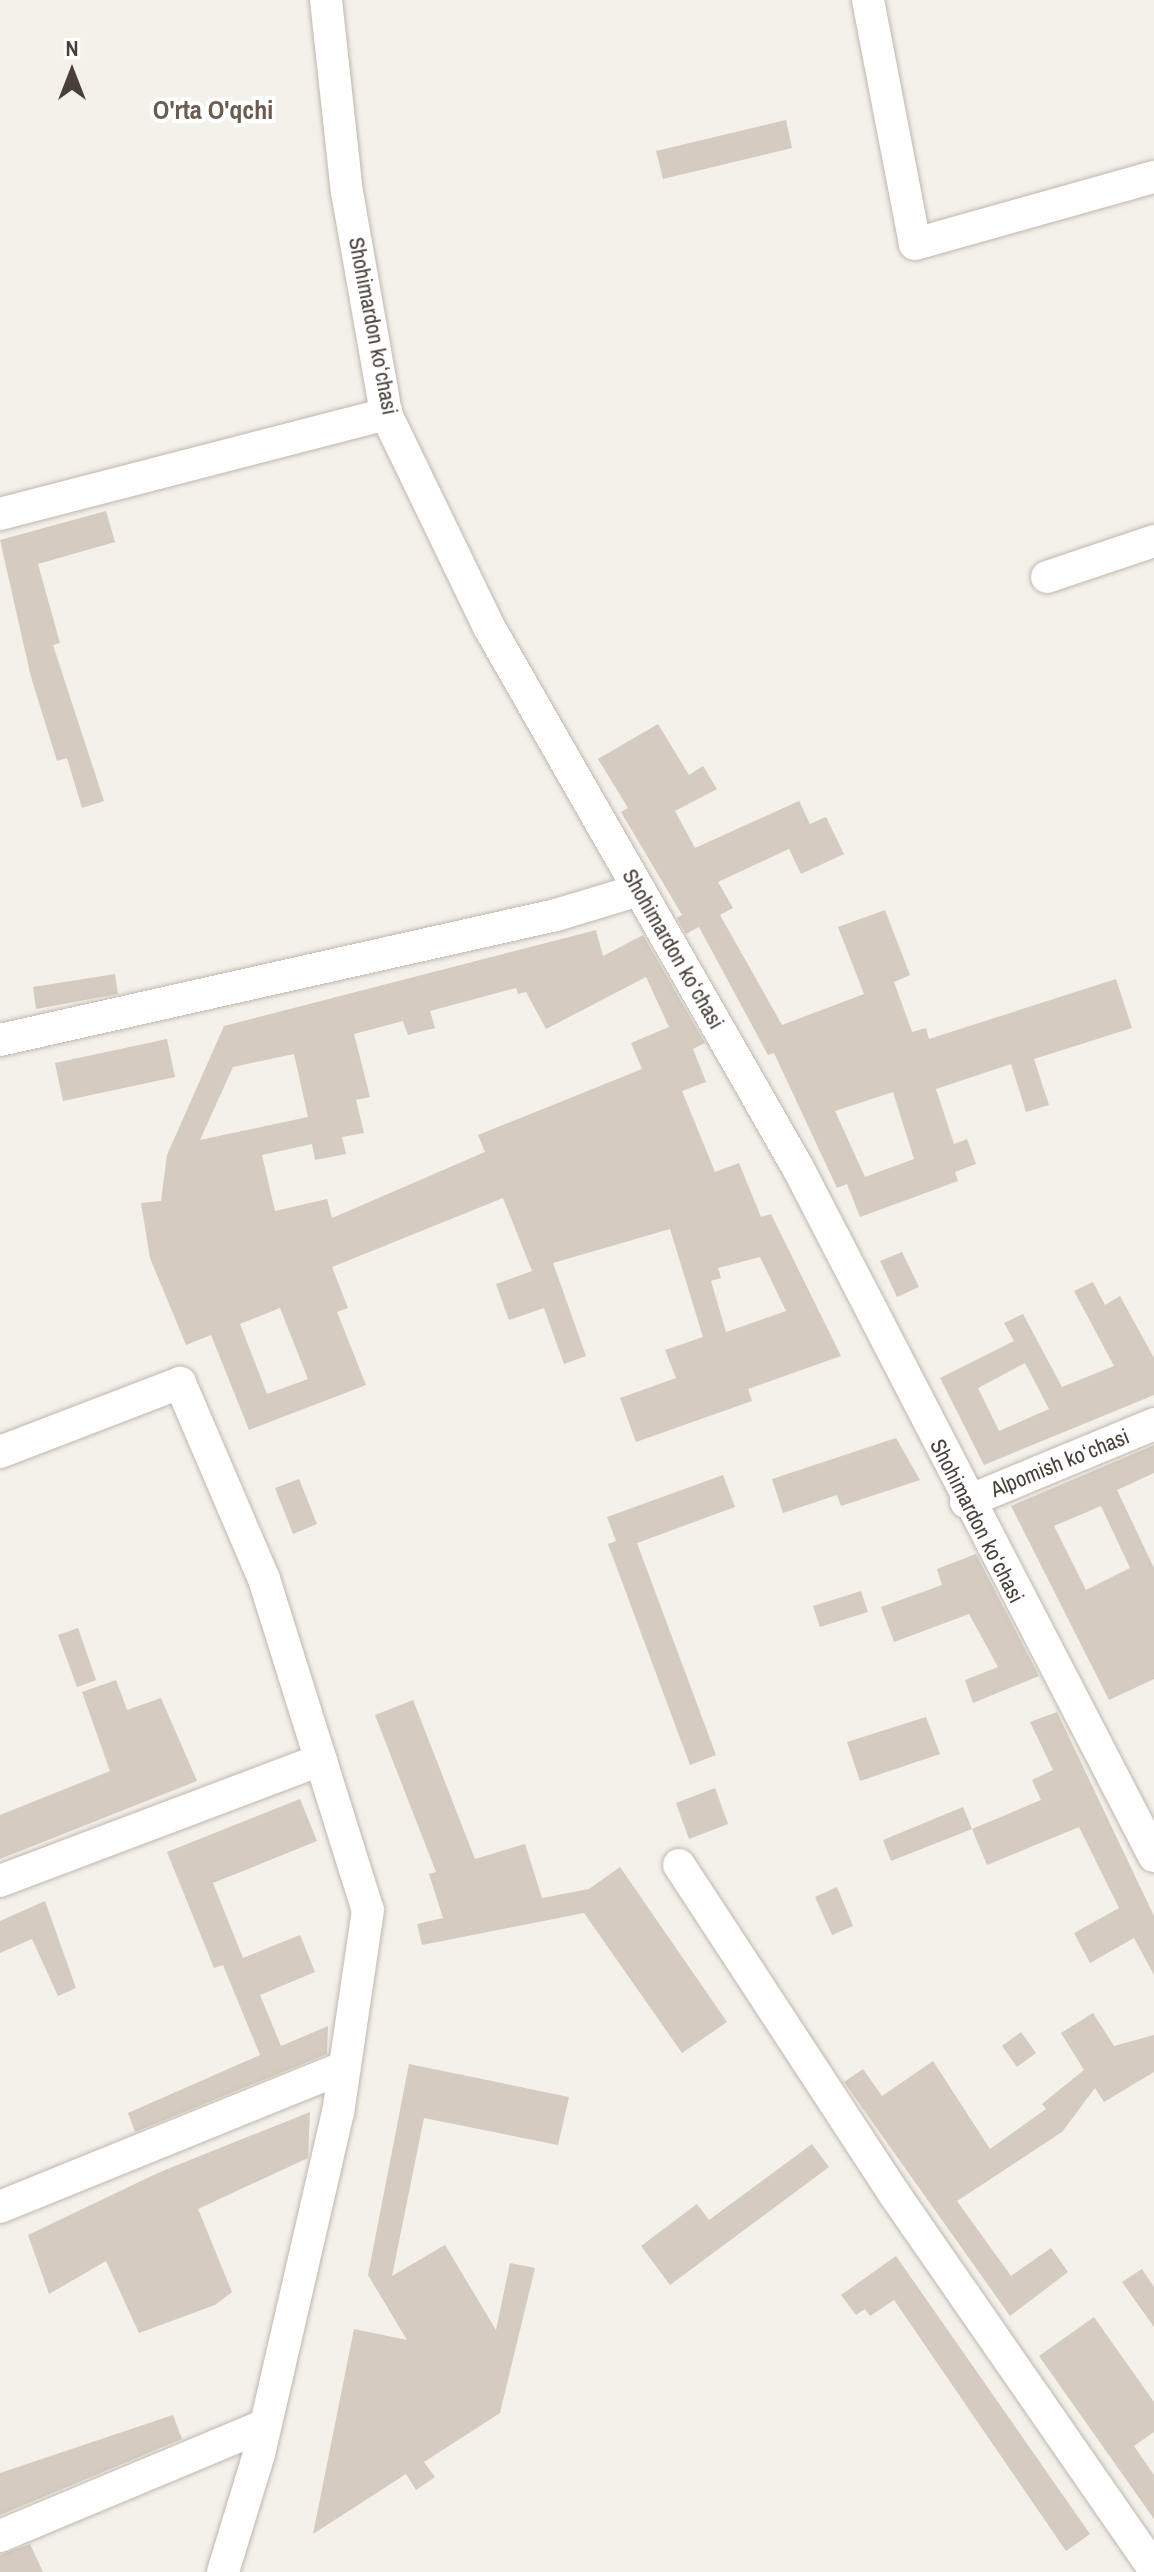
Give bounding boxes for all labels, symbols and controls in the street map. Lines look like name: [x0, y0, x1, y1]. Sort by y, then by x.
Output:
north arrow: [32, 32, 112, 112]
text: N: [65, 33, 79, 63]
district label: O'rta O'qchi: [153, 94, 273, 126]
street label: Shohimardon koʻchasi: [343, 235, 403, 417]
street label: Shohimardon koʻchasi: [616, 864, 730, 1034]
street label: Alpomish koʻchasi: [987, 1423, 1133, 1503]
street label: Shohimardon koʻchasi: [924, 1435, 1030, 1607]

